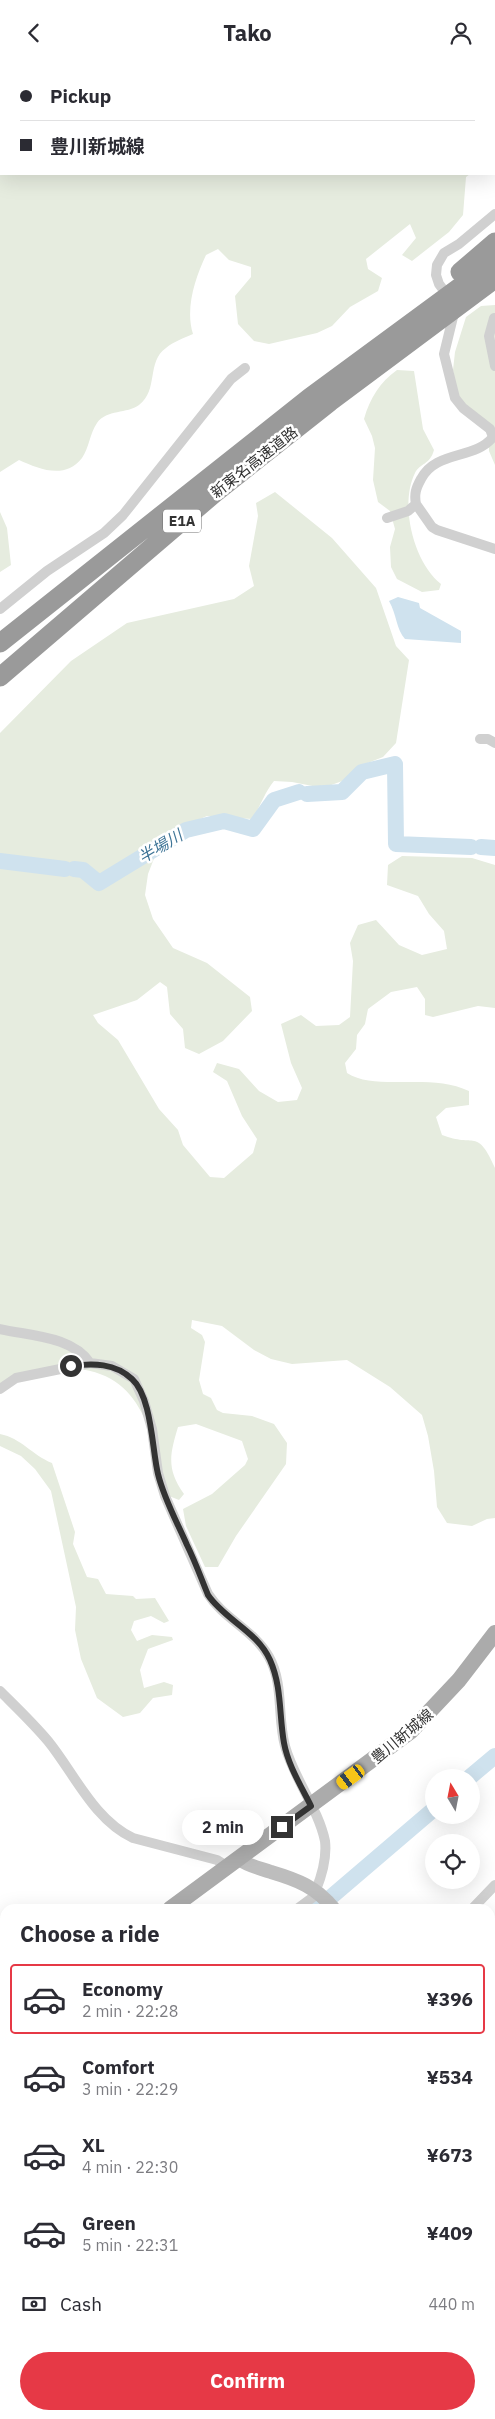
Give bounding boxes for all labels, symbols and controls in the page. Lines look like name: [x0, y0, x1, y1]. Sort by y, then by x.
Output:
text: Tako: [223, 18, 272, 47]
icon: back: [20, 19, 48, 47]
icon: person: [447, 19, 475, 47]
text: Pickup: [50, 84, 111, 108]
text: 豊川新城線: [50, 134, 145, 158]
street label: 新東名高速道路: [207, 422, 301, 502]
road number: E1A: [163, 509, 201, 533]
water label: 半場川: [134, 824, 187, 867]
route start: [60, 1355, 82, 1377]
street label: 豊川新城線: [367, 1705, 437, 1767]
car: [334, 1762, 367, 1792]
north arrow: [425, 1769, 480, 1824]
map controls: [425, 1769, 480, 1889]
callout: 2 min: [182, 1809, 264, 1845]
route end: [271, 1816, 293, 1838]
text: 2 min: [202, 1817, 244, 1837]
button: locate: [425, 1834, 480, 1889]
text: Choose a ride: [20, 1919, 160, 1948]
icon: car: [22, 1977, 67, 2022]
text: Economy: [82, 1977, 163, 2001]
text: ¥396: [426, 1987, 473, 2011]
text: 2 min · 22:28: [82, 2001, 178, 2021]
icon: car: [22, 2055, 67, 2100]
text: Comfort: [82, 2055, 155, 2079]
text: ¥534: [426, 2065, 473, 2089]
text: 3 min · 22:29: [82, 2079, 178, 2099]
icon: car: [22, 2133, 67, 2178]
text: XL: [82, 2133, 105, 2157]
text: ¥673: [426, 2143, 473, 2167]
text: 4 min · 22:30: [82, 2157, 178, 2177]
icon: car: [22, 2211, 67, 2256]
text: Green: [82, 2211, 136, 2235]
text: ¥409: [426, 2221, 473, 2245]
text: 5 min · 22:31: [82, 2235, 178, 2255]
icon: cash: [20, 2290, 48, 2318]
text: Cash: [60, 2292, 102, 2316]
text: 440 m: [428, 2294, 475, 2314]
button: Confirm: [20, 2352, 475, 2410]

